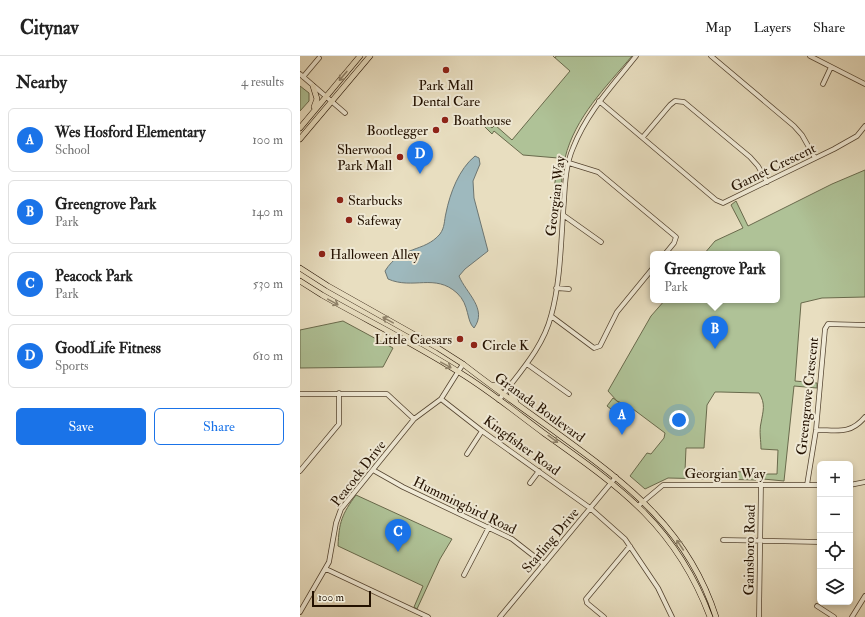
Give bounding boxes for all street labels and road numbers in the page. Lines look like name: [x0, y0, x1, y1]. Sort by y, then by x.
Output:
street label: Garnet Crescent: [728, 139, 819, 195]
street label: Georgian Way: [542, 154, 570, 237]
street label: Greengrove Crescent: [793, 336, 822, 456]
street label: Granada Boulevard: [491, 369, 588, 446]
street label: Kingfisher Road: [480, 412, 563, 479]
street label: Peacock Drive: [327, 437, 390, 510]
street label: Georgian Way: [685, 465, 766, 483]
street label: Hummingbird Road: [410, 473, 519, 538]
street label: Starling Drive: [518, 504, 583, 576]
street label: Gainsboro Road: [740, 504, 759, 596]

